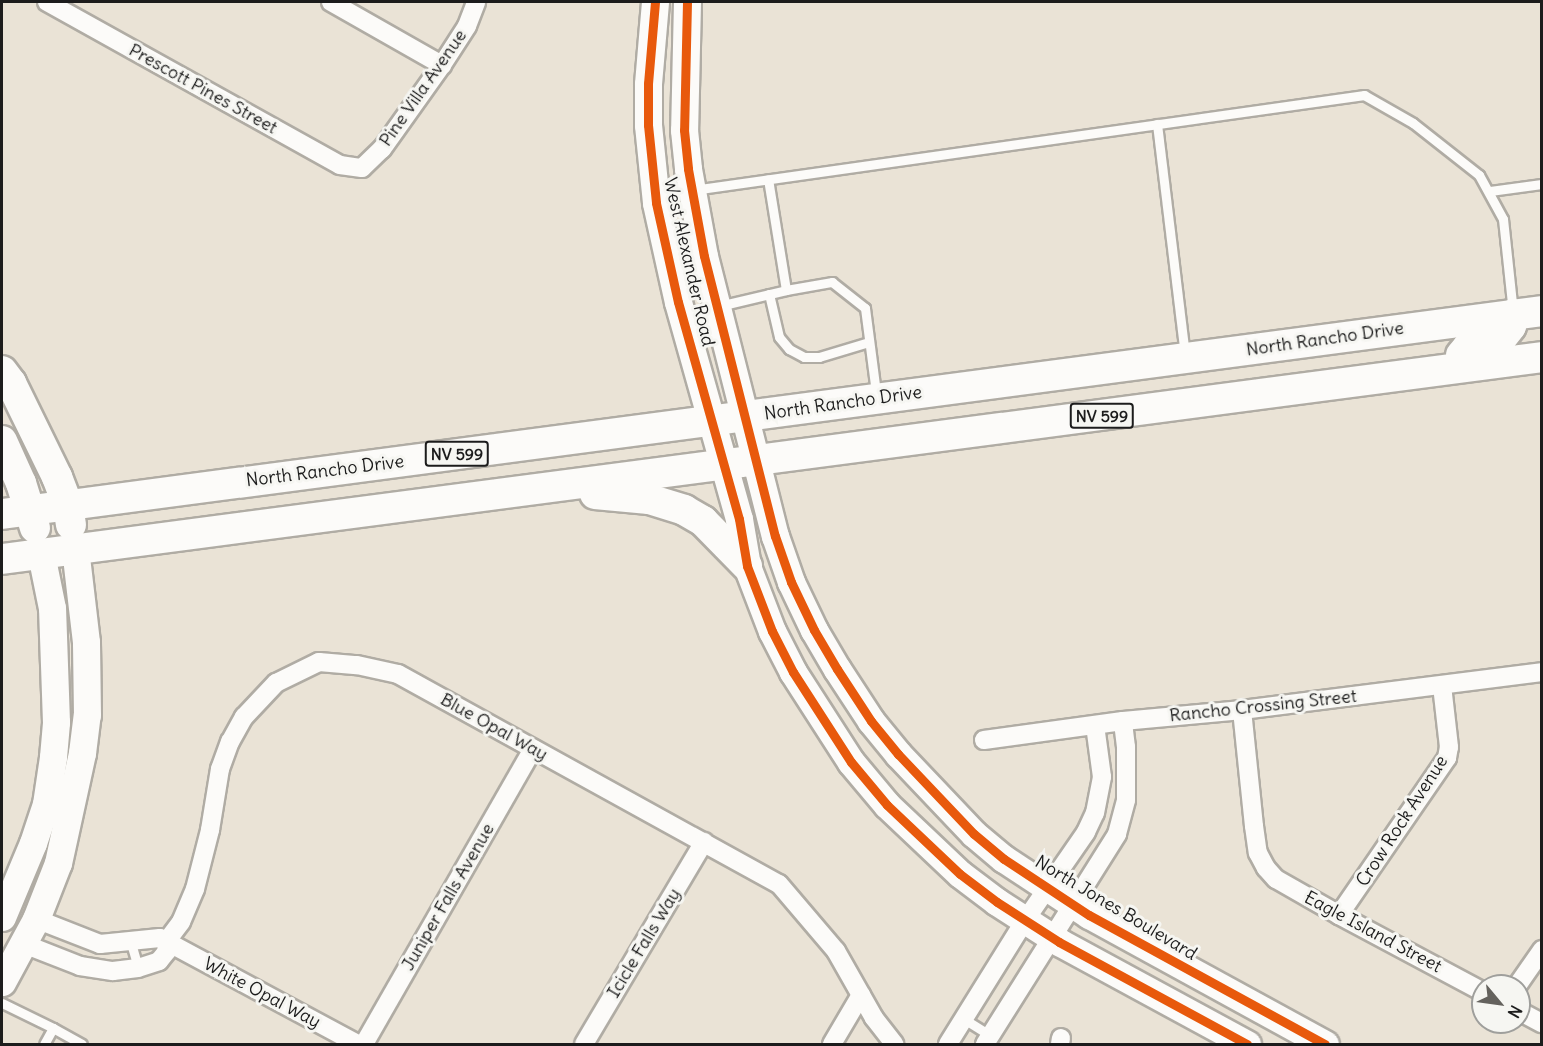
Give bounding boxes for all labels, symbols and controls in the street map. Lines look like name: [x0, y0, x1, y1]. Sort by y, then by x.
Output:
street label: Pine Villa Avenue: [375, 25, 471, 151]
street label: Prescott Pines Street: [125, 39, 281, 139]
street label: West Alexander Road: [659, 176, 719, 348]
street label: North Rancho Drive: [1245, 317, 1405, 361]
street label: North Rancho Drive: [763, 381, 923, 425]
road number: NV 599: [1069, 403, 1135, 429]
road number: NV 599: [424, 441, 490, 467]
street label: North Rancho Drive: [245, 451, 405, 491]
street label: Rancho Crossing Street: [1168, 685, 1358, 727]
street label: Blue Opal Way: [437, 689, 551, 765]
street label: Crow Rock Avenue: [1352, 751, 1452, 891]
street label: Juniper Falls Avenue: [397, 820, 499, 974]
street label: North Jones Boulevard: [1031, 851, 1201, 965]
street label: Icicle Falls Way: [603, 884, 685, 1002]
street label: Eagle Island Street: [1301, 887, 1445, 977]
street label: White Opal Way: [200, 953, 324, 1033]
north arrow: [1471, 974, 1531, 1034]
text: N: [1504, 1002, 1526, 1021]

